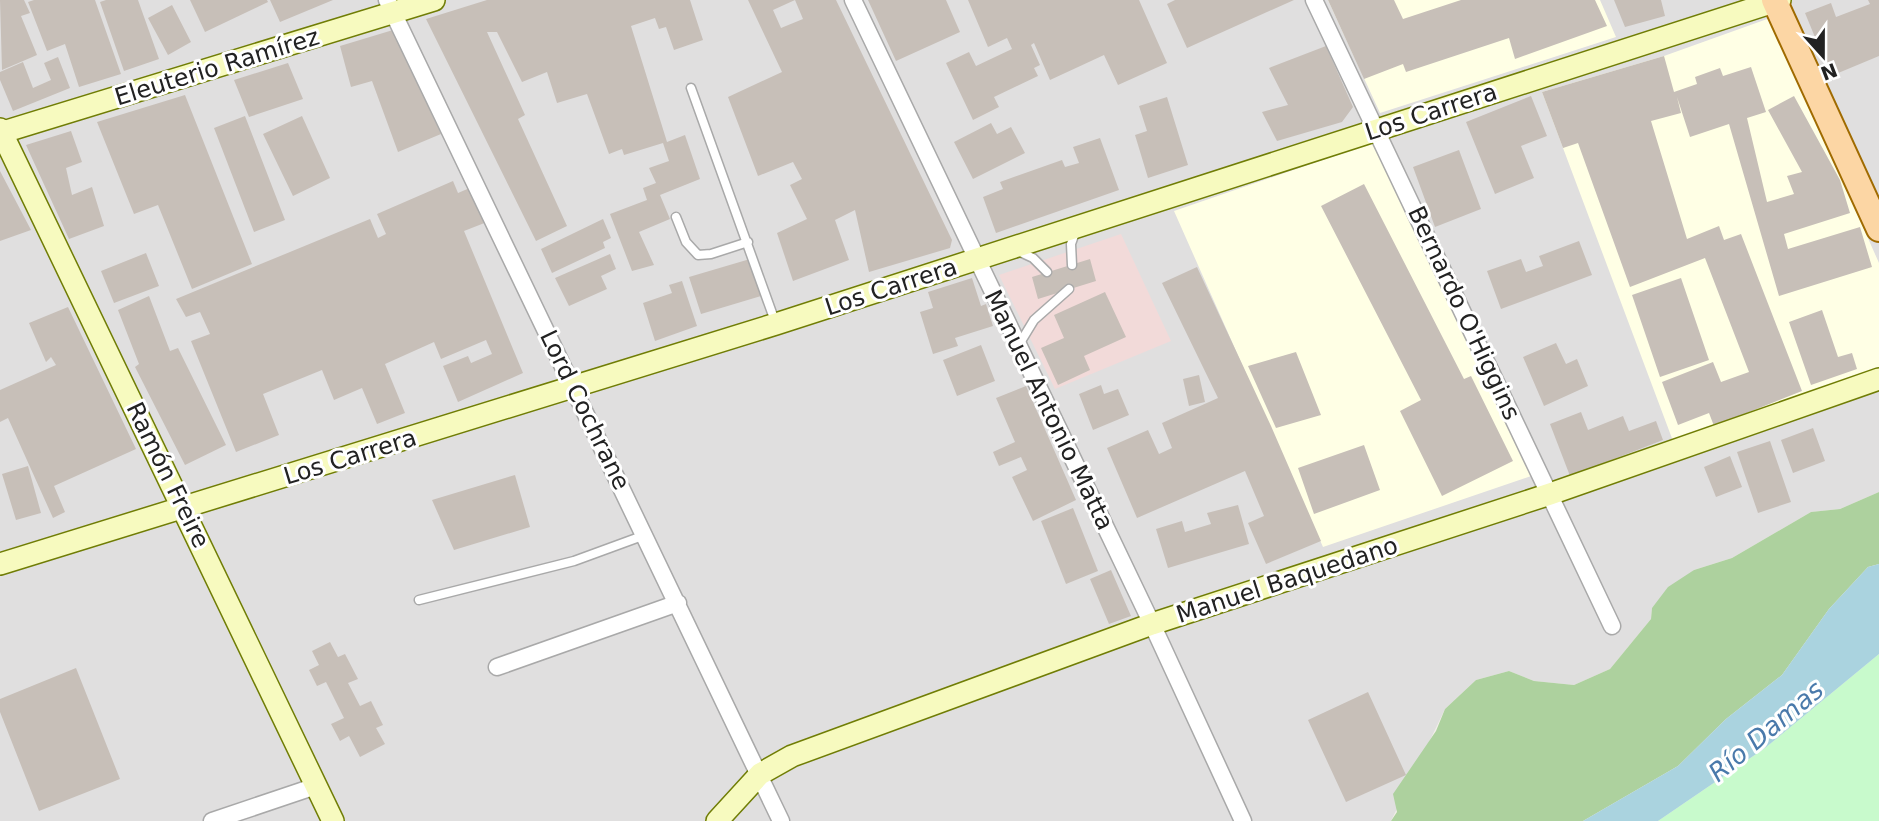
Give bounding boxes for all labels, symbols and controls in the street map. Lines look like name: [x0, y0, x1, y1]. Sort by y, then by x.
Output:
north arrow: [1788, 21, 1858, 91]
street label: Eleuterio Ramírez: [111, 23, 323, 111]
text: N: [1818, 59, 1840, 85]
street label: Los Carrera: [1361, 77, 1501, 147]
street label: Bernardo O'Higgins: [1402, 202, 1526, 424]
street label: Los Carrera: [821, 252, 961, 322]
street label: Manuel Antonio Matta: [979, 285, 1119, 535]
street label: Lord Cochrane: [534, 326, 636, 494]
street label: Ramón Freire: [121, 398, 215, 552]
street label: Los Carrera: [280, 424, 420, 490]
street label: Manuel Baquedano: [1173, 531, 1401, 629]
water label: Río Damas: [1703, 674, 1829, 788]

